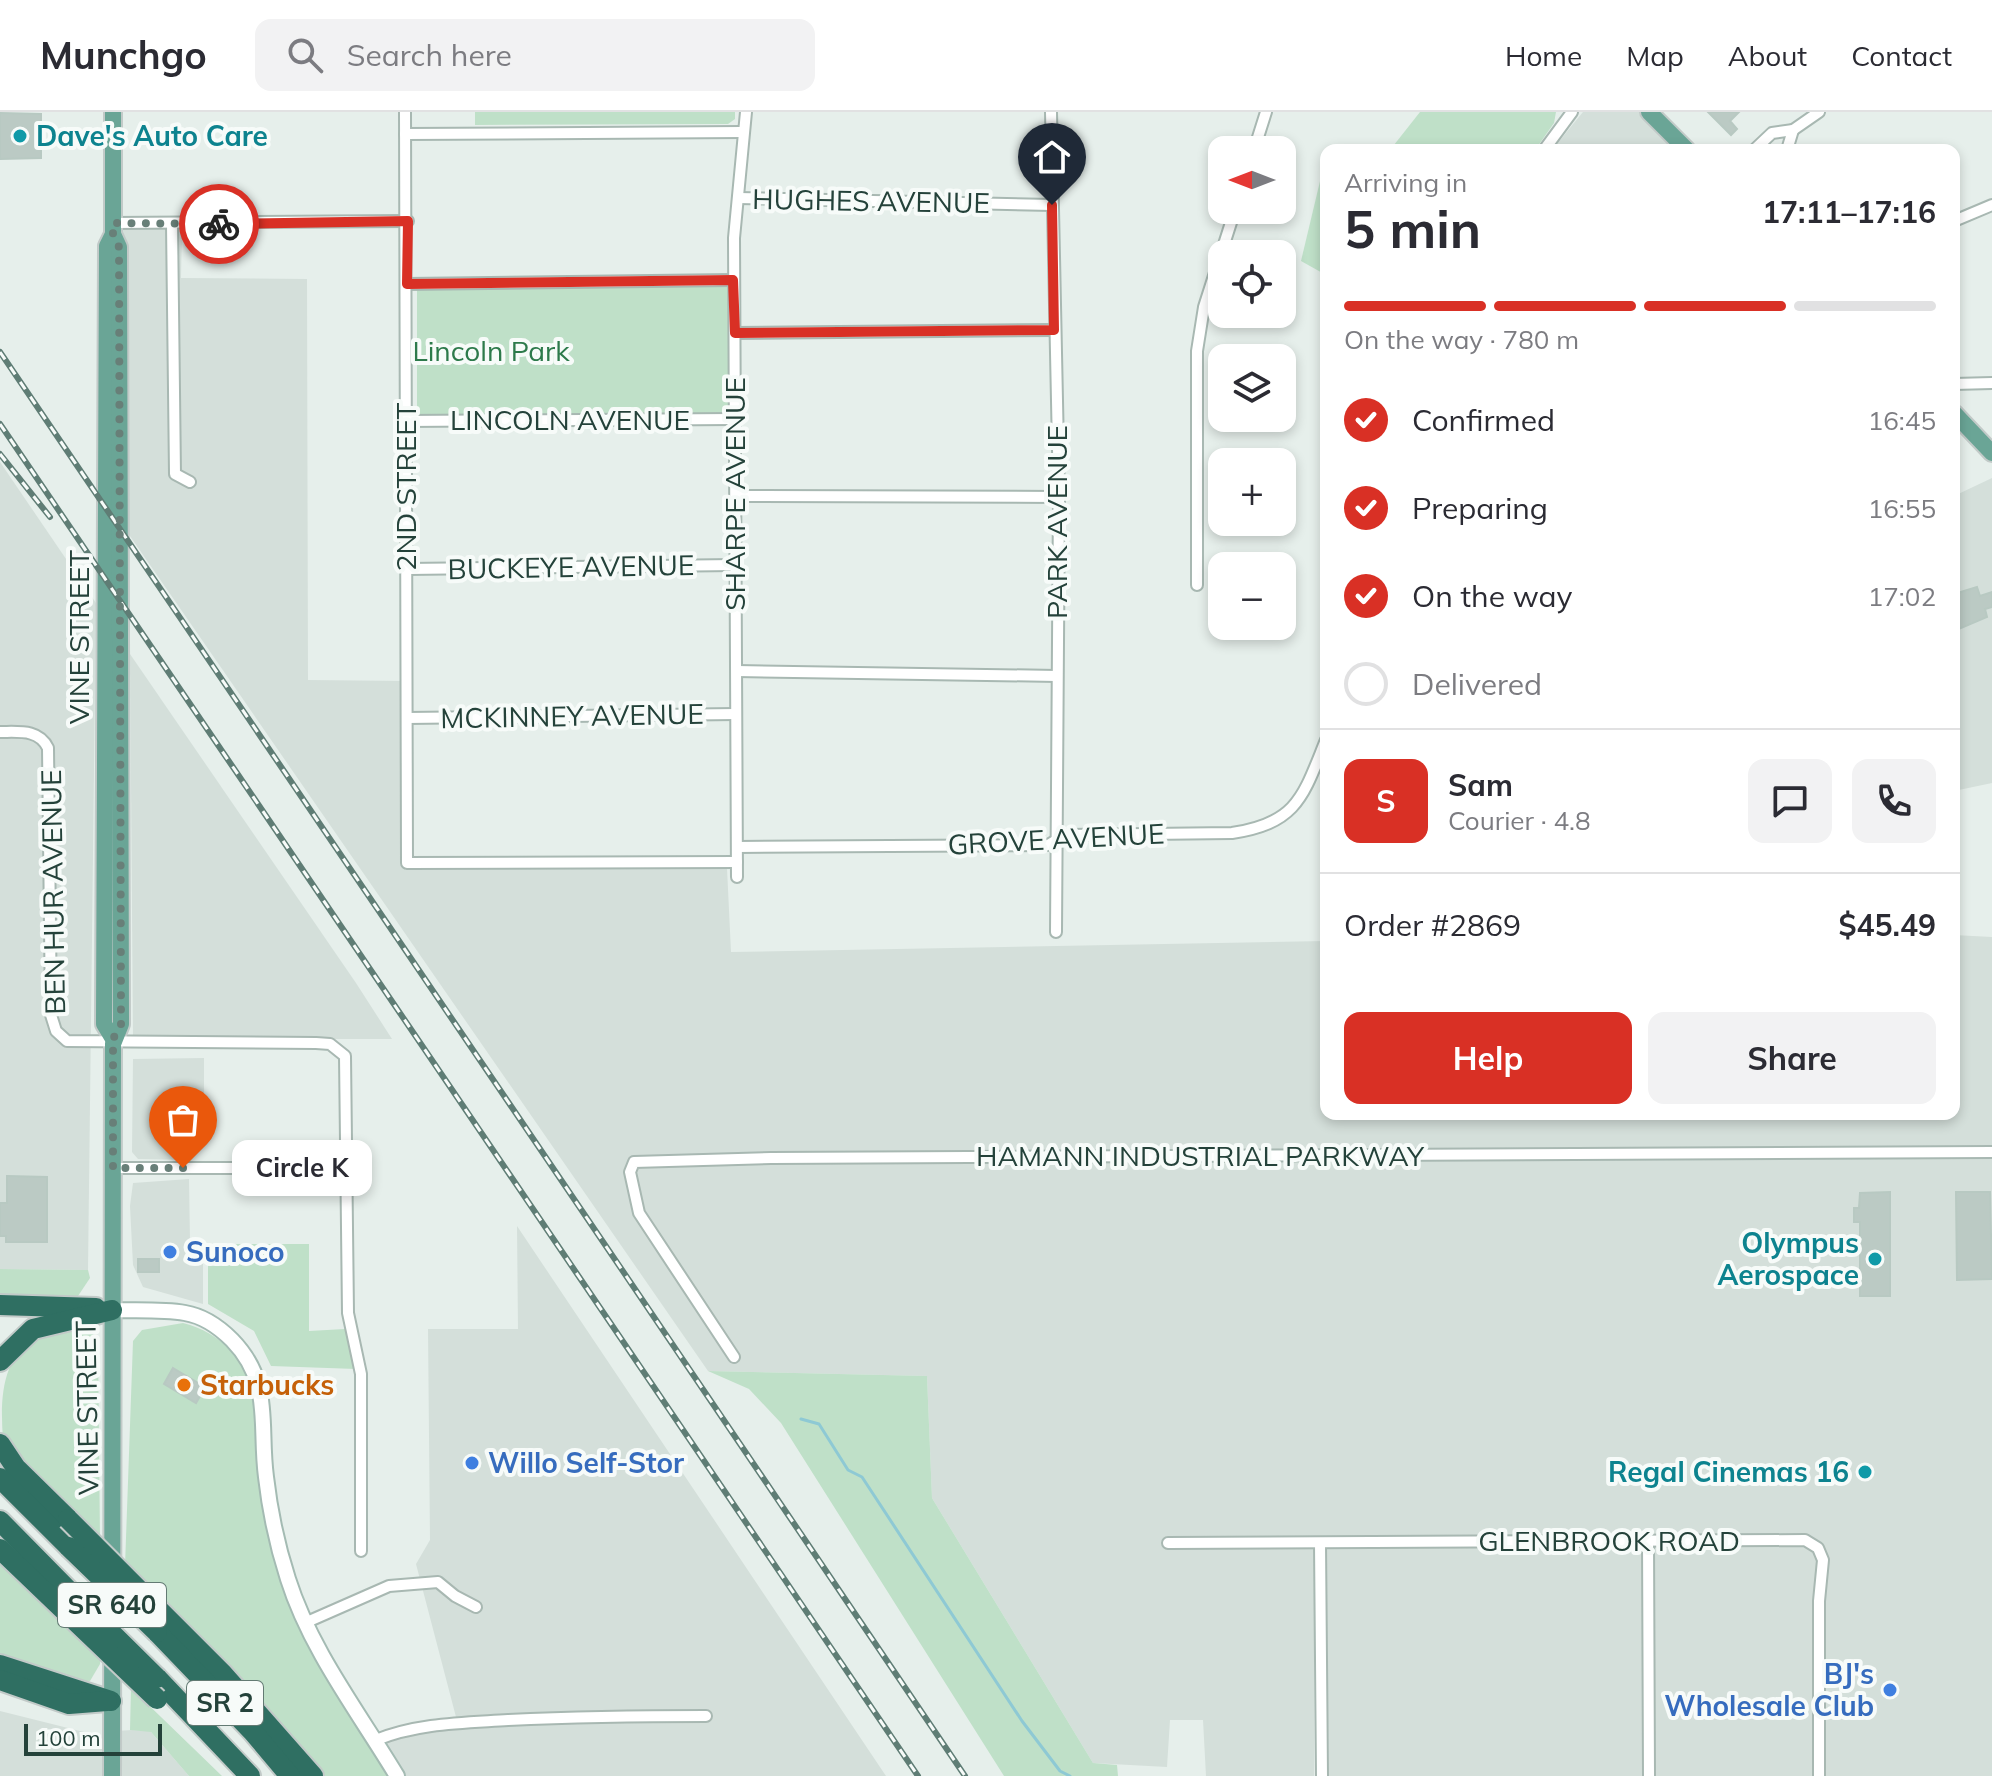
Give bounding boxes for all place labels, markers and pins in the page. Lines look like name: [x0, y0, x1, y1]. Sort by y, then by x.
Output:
place label: Dave's Auto Care: [36, 118, 268, 153]
pin: [1018, 123, 1086, 205]
marker: Dave's Auto Care: [11, 127, 29, 145]
pin: [149, 1086, 217, 1168]
callout: Circle K: [231, 1140, 371, 1196]
place label: Olympus Aerospace: [1718, 1225, 1859, 1292]
place label: Sunoco: [186, 1234, 285, 1269]
marker: Sunoco: [161, 1243, 179, 1261]
marker: Olympus Aerospace: [1866, 1250, 1884, 1268]
place label: Starbucks: [200, 1367, 334, 1402]
marker: Starbucks: [175, 1376, 193, 1394]
place label: Willo Self-Stor: [488, 1445, 684, 1480]
marker: Willo Self-Stor: [463, 1454, 481, 1472]
place label: Regal Cinemas 16: [1608, 1454, 1849, 1489]
marker: Regal Cinemas 16: [1856, 1463, 1874, 1481]
place label: BJ's Wholesale Club: [1664, 1656, 1874, 1723]
marker: BJ's Wholesale Club: [1881, 1681, 1899, 1699]

